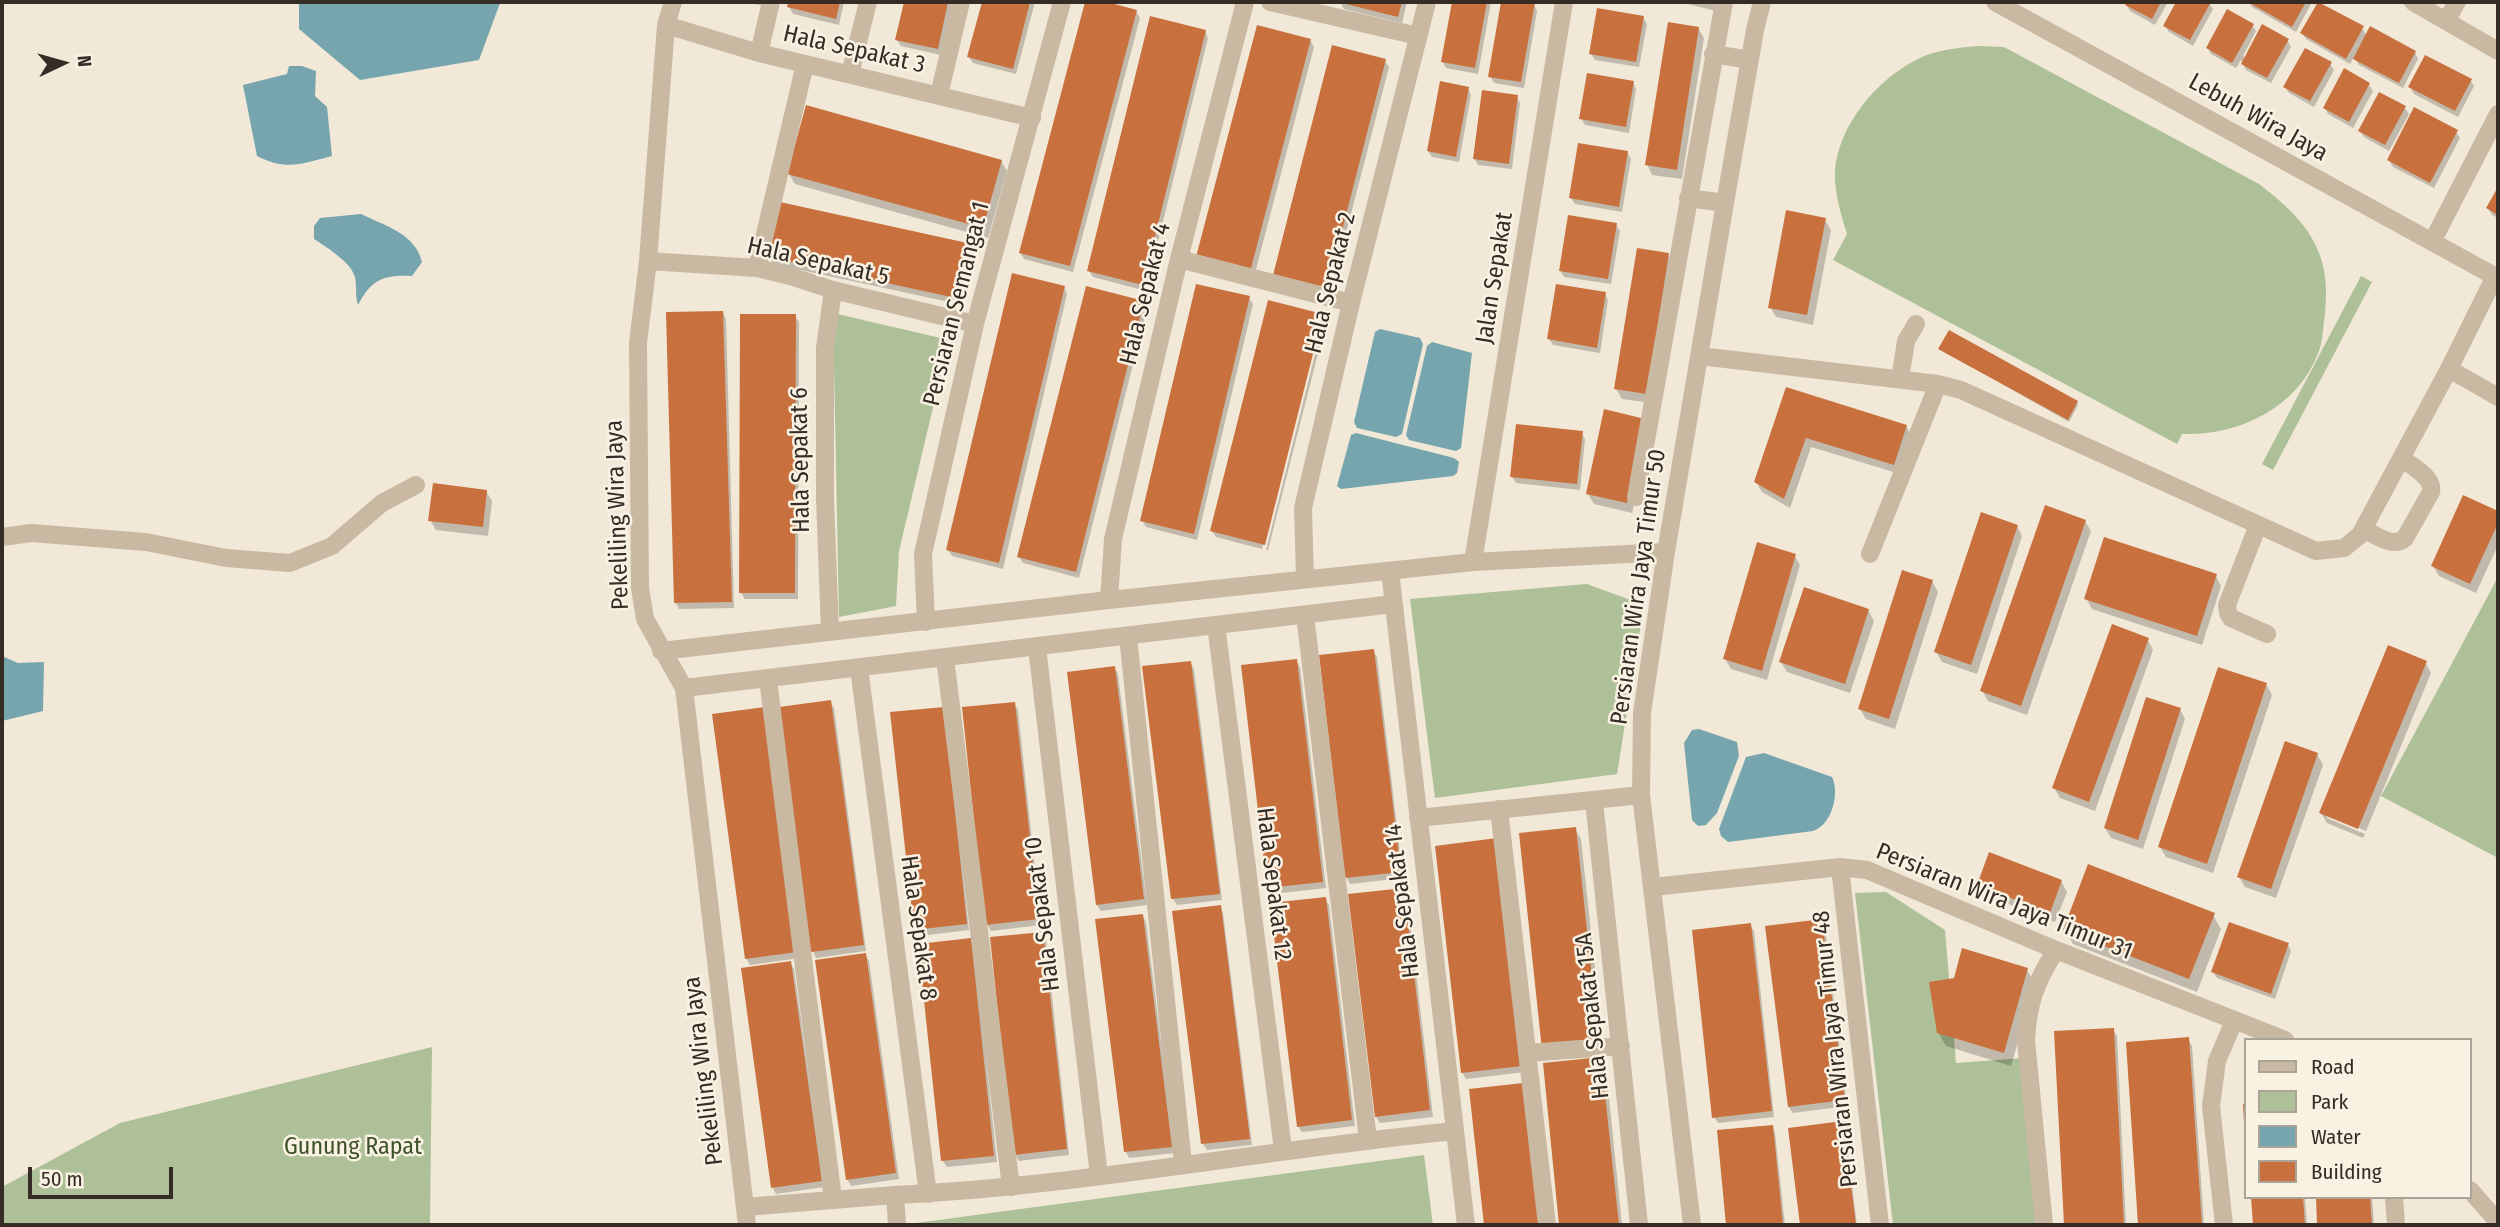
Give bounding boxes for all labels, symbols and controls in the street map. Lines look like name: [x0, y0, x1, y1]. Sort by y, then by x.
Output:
street label: Hala Sepakat 3: [780, 20, 928, 80]
north arrow: [28, 28, 98, 98]
text: N: [72, 54, 96, 68]
street label: Lebuh Wira Jaya: [2183, 68, 2333, 168]
street label: Persiaran Semangat 1: [918, 199, 996, 409]
street label: Hala Sepakat 2: [1300, 209, 1362, 357]
street label: Jalan Sepakat: [1470, 210, 1520, 346]
street label: Hala Sepakat 4: [1114, 220, 1178, 368]
street label: Hala Sepakat 5: [744, 232, 892, 292]
street label: Hala Sepakat 6: [785, 387, 817, 533]
street label: Pekeliling Wira Jaya: [600, 420, 636, 610]
street label: Persiaran Wira Jaya Timur 50: [1605, 447, 1673, 727]
street label: Hala Sepakat 12: [1249, 806, 1297, 962]
street label: Hala Sepakat 14: [1379, 822, 1427, 980]
street label: Hala Sepakat 10: [1019, 835, 1067, 993]
street label: Persiaran Wira Jaya Timur 31: [1872, 837, 2136, 967]
street label: Hala Sepakat 8: [894, 854, 942, 1002]
street label: Persiaran Wira Jaya Timur 48: [1807, 909, 1865, 1189]
street label: Hala Sepakat 15A: [1570, 932, 1616, 1100]
street label: Pekeliling Wira Jaya: [678, 975, 730, 1167]
legend: [2244, 1038, 2472, 1199]
text: Road: [2311, 1054, 2355, 1080]
text: Park: [2311, 1089, 2348, 1115]
text: Water: [2311, 1124, 2361, 1150]
park label: Gunung Rapat: [284, 1133, 422, 1161]
scale bar: [32, 1154, 177, 1198]
text: Building: [2311, 1159, 2382, 1185]
text: 50 m: [41, 1166, 83, 1192]

